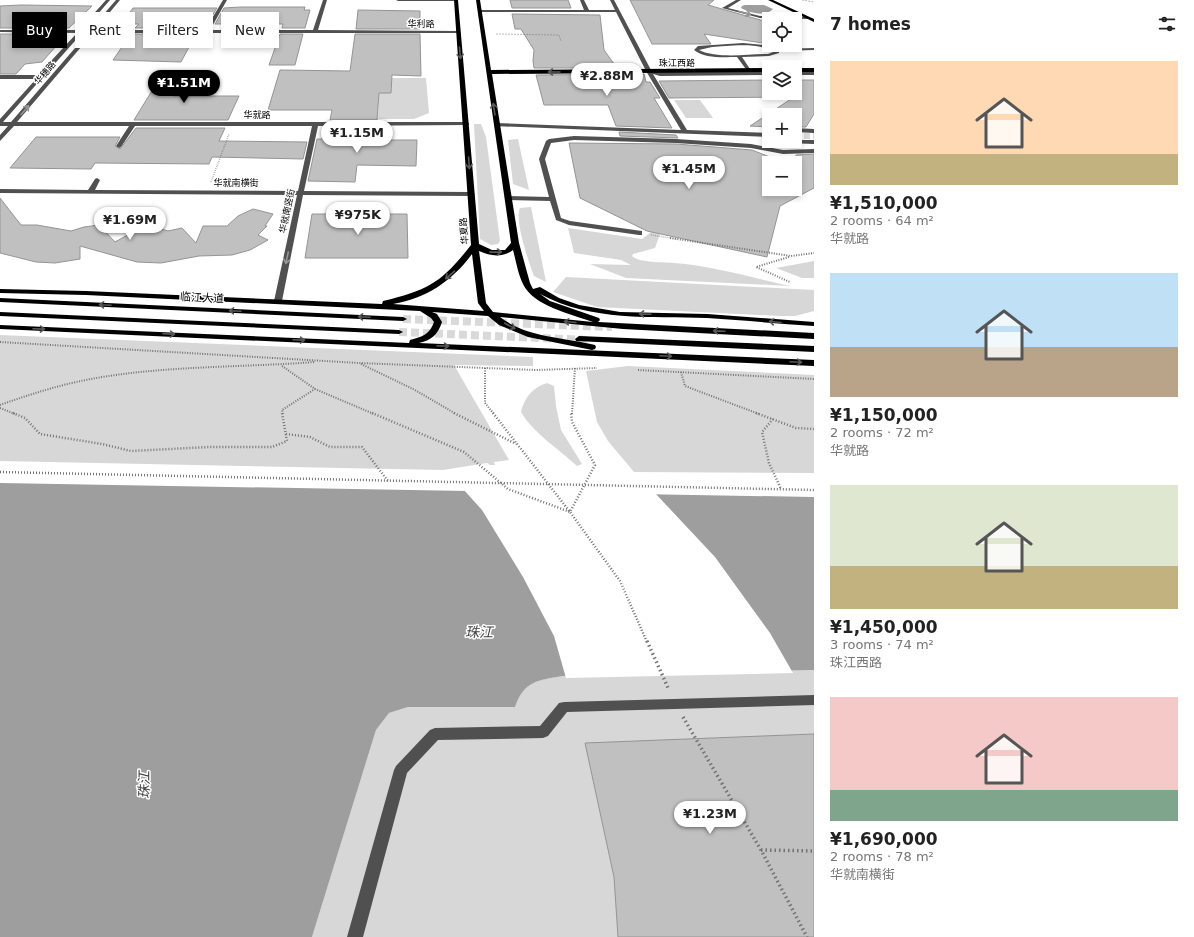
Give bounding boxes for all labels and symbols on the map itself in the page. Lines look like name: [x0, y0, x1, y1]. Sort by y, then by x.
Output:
one-way arrow: [739, 10, 752, 18]
street label: 华利路: [407, 18, 435, 29]
one-way arrow: [456, 46, 463, 59]
street label: 珠江西路: [659, 58, 695, 68]
street label: 华穗路: [32, 59, 58, 87]
pin: ¥2.88M: [574, 63, 640, 97]
one-way arrow: [548, 68, 561, 76]
pin: ¥1.51M: [151, 70, 217, 104]
one-way arrow: [490, 103, 498, 116]
one-way arrow: [21, 104, 30, 115]
street label: 华就路: [243, 109, 271, 120]
pin: ¥1.15M: [324, 120, 390, 154]
one-way arrow: [466, 156, 473, 169]
pin: ¥1.45M: [656, 156, 722, 190]
street label: 华就南横街: [213, 177, 259, 188]
street label: 华就南竖街: [276, 188, 297, 234]
pin: ¥975K: [330, 202, 386, 236]
pin: ¥1.69M: [97, 207, 163, 241]
street label: 华夏路: [457, 217, 470, 245]
one-way arrow: [489, 248, 502, 256]
one-way arrow: [282, 252, 290, 265]
one-way arrow: [444, 270, 455, 279]
street label: 临江大道: [180, 290, 224, 306]
one-way arrow: [99, 301, 112, 308]
one-way arrow: [229, 307, 242, 314]
one-way arrow: [639, 310, 652, 318]
one-way arrow: [358, 314, 371, 321]
one-way arrow: [769, 318, 782, 325]
one-way arrow: [564, 319, 577, 326]
one-way arrow: [503, 323, 515, 330]
one-way arrow: [32, 325, 45, 333]
one-way arrow: [713, 328, 726, 335]
one-way arrow: [162, 331, 175, 338]
one-way arrow: [292, 336, 305, 344]
one-way arrow: [436, 342, 449, 350]
one-way arrow: [659, 352, 672, 359]
one-way arrow: [789, 358, 802, 366]
water label: 珠江: [465, 624, 495, 640]
water label: 珠江: [136, 769, 152, 799]
pin: ¥1.23M: [677, 801, 743, 835]

